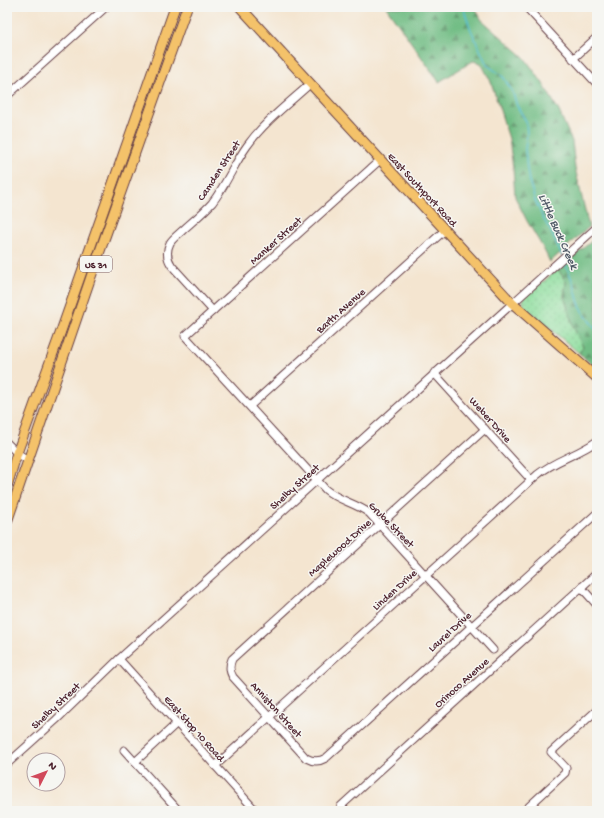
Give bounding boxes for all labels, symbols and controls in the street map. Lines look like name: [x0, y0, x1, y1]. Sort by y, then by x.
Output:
street label: Camden Street: [196, 138, 244, 203]
street label: East Southport Road: [384, 151, 460, 231]
water label: Little Buck Creek: [534, 192, 581, 273]
street label: Manker Street: [248, 214, 306, 268]
road number: US 31: [80, 256, 112, 272]
street label: Barth Avenue: [314, 286, 369, 337]
street label: Weber Drive: [466, 395, 513, 446]
street label: Shelby Street: [268, 461, 324, 513]
street label: Grube Street: [365, 500, 417, 552]
street label: Maplewood Drive: [307, 517, 374, 580]
street label: Linden Drive: [371, 567, 420, 614]
street label: Laurel Drive: [426, 610, 475, 655]
street label: Orinoco Avenue: [433, 656, 492, 711]
street label: Shelby Street: [29, 680, 84, 732]
street label: Anniston Street: [247, 680, 305, 742]
street label: East Stop 10 Road: [161, 694, 227, 766]
north arrow: [26, 752, 66, 792]
text: N: [45, 760, 59, 773]

